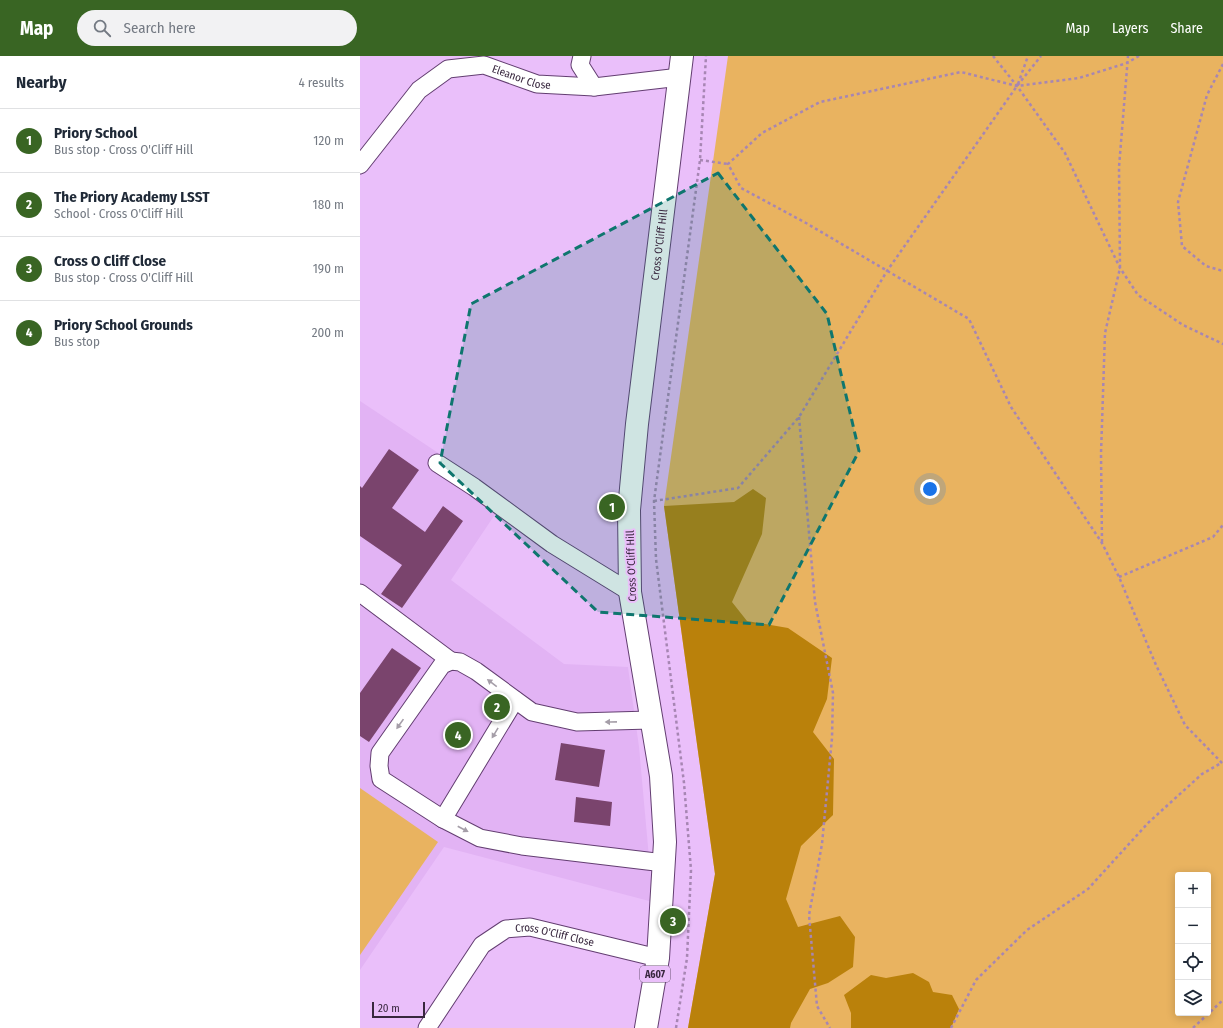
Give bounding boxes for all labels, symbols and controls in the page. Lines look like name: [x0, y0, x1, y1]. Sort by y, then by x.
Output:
search box: [77, 10, 357, 46]
text: Map: [20, 17, 53, 40]
icon: search: [91, 17, 113, 39]
text: Search here: [123, 19, 196, 37]
text: Map: [1066, 20, 1090, 37]
text: Layers: [1112, 20, 1148, 37]
text: Share: [1170, 20, 1203, 37]
street label: Eleanor Close: [490, 62, 551, 92]
text: Nearby: [16, 72, 67, 93]
text: 4 results: [298, 75, 344, 90]
text: Priory School: [54, 124, 137, 142]
text: 1: [26, 133, 32, 148]
text: 120 m: [313, 133, 344, 148]
text: Bus stop · Cross O'Cliff Hill: [54, 142, 193, 157]
text: The Priory Academy LSST: [54, 188, 210, 206]
text: 2: [26, 197, 32, 212]
text: 180 m: [313, 197, 344, 212]
text: School · Cross O'Cliff Hill: [54, 206, 183, 221]
street label: Cross O'Cliff Hill: [649, 208, 670, 281]
text: Cross O Cliff Close: [54, 252, 166, 270]
text: 3: [26, 261, 32, 276]
text: 190 m: [313, 261, 344, 276]
text: Bus stop · Cross O'Cliff Hill: [54, 270, 193, 285]
text: Priory School Grounds: [54, 316, 193, 334]
text: 4: [26, 325, 32, 340]
text: 200 m: [312, 325, 344, 340]
text: Bus stop: [54, 334, 100, 349]
your location: [920, 479, 940, 499]
pin: 1: [599, 492, 625, 522]
street label: Cross O'Cliff Hill: [624, 530, 639, 602]
one-way arrow: [487, 679, 497, 687]
pin: 2: [484, 692, 510, 722]
one-way arrow: [396, 719, 404, 730]
one-way arrow: [604, 719, 617, 725]
pin: 4: [445, 720, 471, 750]
one-way arrow: [491, 727, 498, 739]
one-way arrow: [457, 826, 469, 833]
map controls: [1175, 872, 1211, 1016]
button: +: [1175, 872, 1211, 908]
pin: 3: [660, 906, 686, 936]
button: −: [1175, 908, 1211, 944]
street label: Cross O'Cliff Close: [515, 921, 595, 949]
button: locate: [1175, 944, 1211, 980]
road number: A607: [640, 966, 670, 982]
button: layers: [1175, 980, 1211, 1016]
scale bar: [372, 1000, 425, 1019]
text: 20 m: [378, 1002, 400, 1015]

